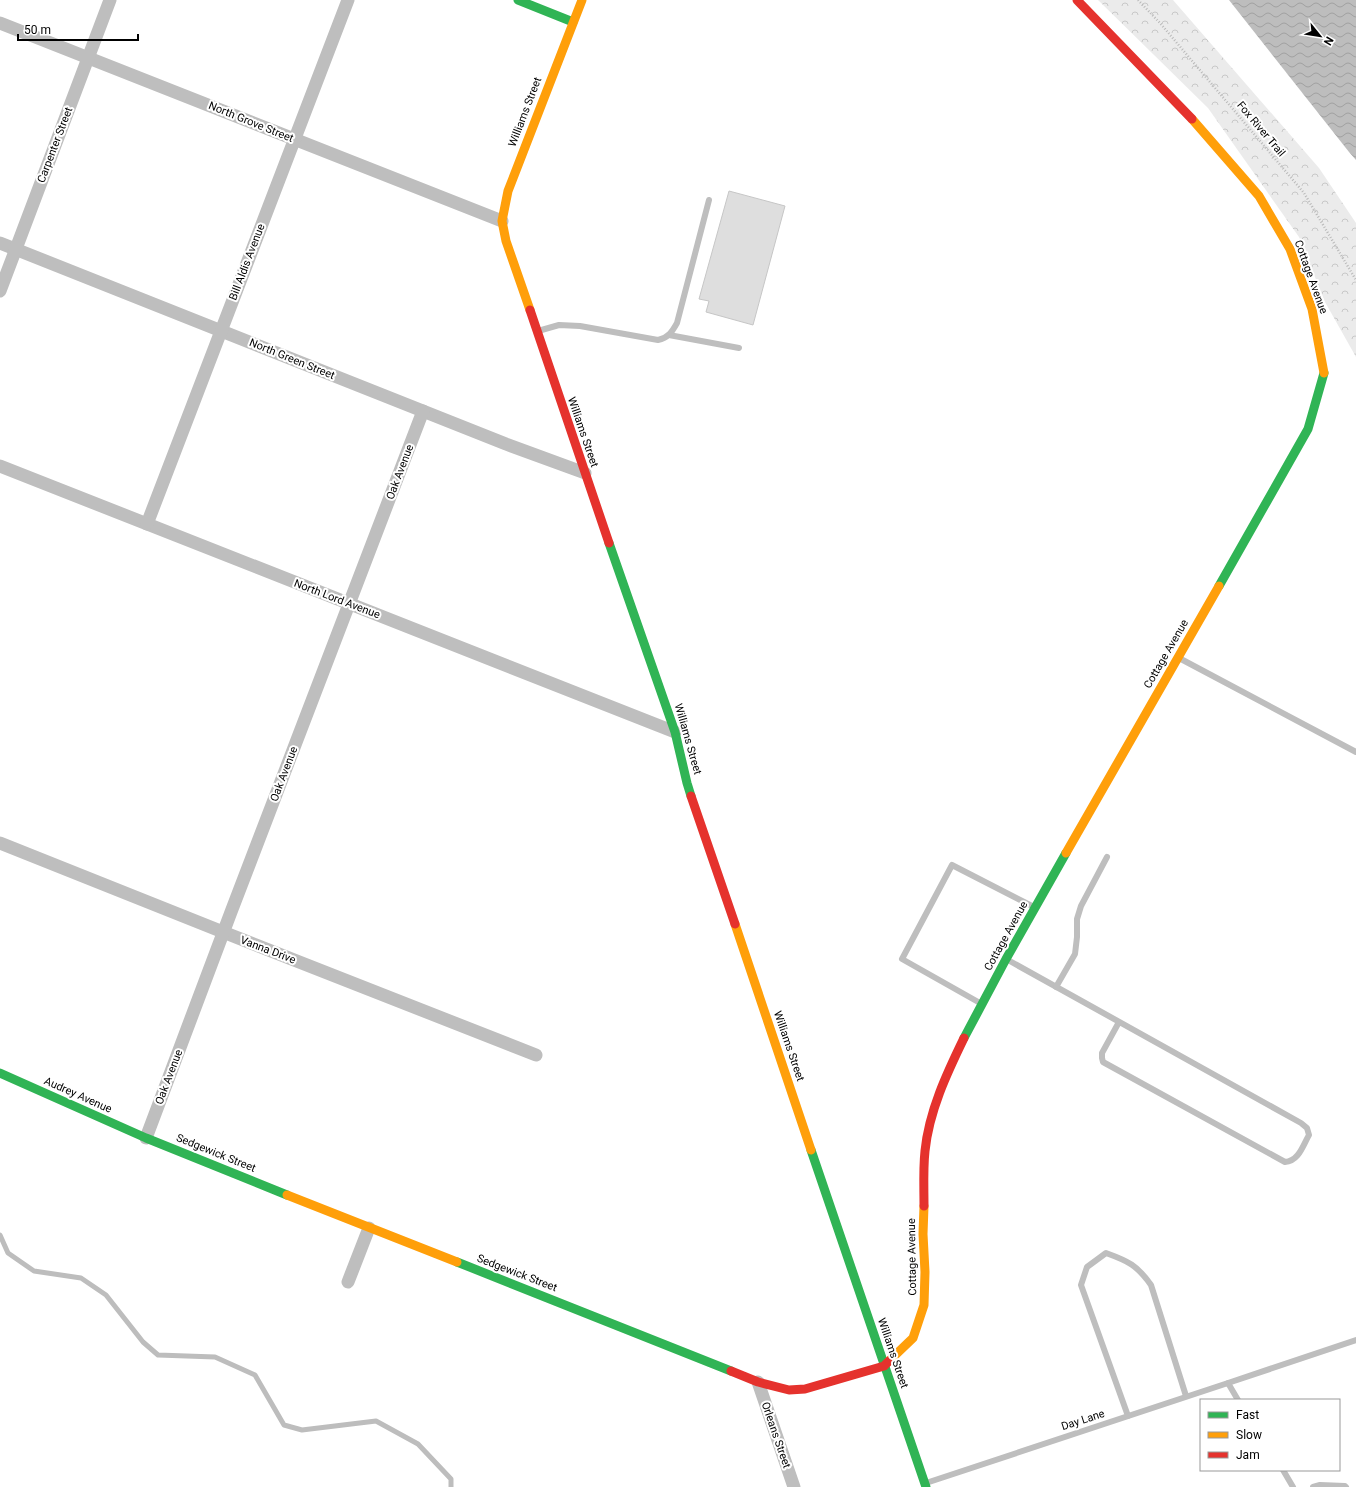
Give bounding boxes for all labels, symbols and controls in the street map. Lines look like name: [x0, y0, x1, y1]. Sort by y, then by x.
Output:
scale bar: [18, 16, 138, 42]
north arrow: [1300, 16, 1340, 56]
text: 50 m: [24, 23, 51, 37]
text: N: [1321, 34, 1336, 48]
street label: Williams Street: [506, 75, 544, 149]
street label: North Grove Street: [207, 99, 296, 145]
street label: Fox River Trail: [1234, 99, 1288, 159]
street label: Carpenter Street: [35, 105, 76, 185]
street label: Bill Aldis Avenue: [226, 222, 268, 302]
street label: Cottage Avenue: [1292, 238, 1330, 316]
street label: North Green Street: [247, 336, 337, 382]
street label: Williams Street: [565, 395, 601, 469]
street label: Oak Avenue: [384, 443, 416, 501]
street label: North Lord Avenue: [292, 577, 382, 621]
street label: Cottage Avenue: [1141, 617, 1191, 691]
street label: Williams Street: [672, 702, 704, 777]
street label: Oak Avenue: [268, 745, 300, 803]
street label: Cottage Avenue: [982, 899, 1031, 973]
street label: Vanna Drive: [238, 933, 298, 967]
street label: Williams Street: [771, 1009, 807, 1083]
street label: Oak Avenue: [153, 1048, 185, 1106]
street label: Audrey Avenue: [42, 1074, 114, 1116]
street label: Sedgewick Street: [174, 1131, 258, 1175]
street label: Cottage Avenue: [905, 1218, 919, 1296]
street label: Sedgewick Street: [475, 1252, 559, 1294]
street label: Williams Street: [875, 1316, 911, 1390]
legend: [1200, 1399, 1340, 1471]
street label: Orleans Street: [759, 1400, 794, 1470]
street label: Day Lane: [1060, 1407, 1107, 1433]
text: Fast: [1236, 1408, 1259, 1422]
text: Slow: [1236, 1428, 1262, 1442]
text: Jam: [1236, 1448, 1260, 1462]

